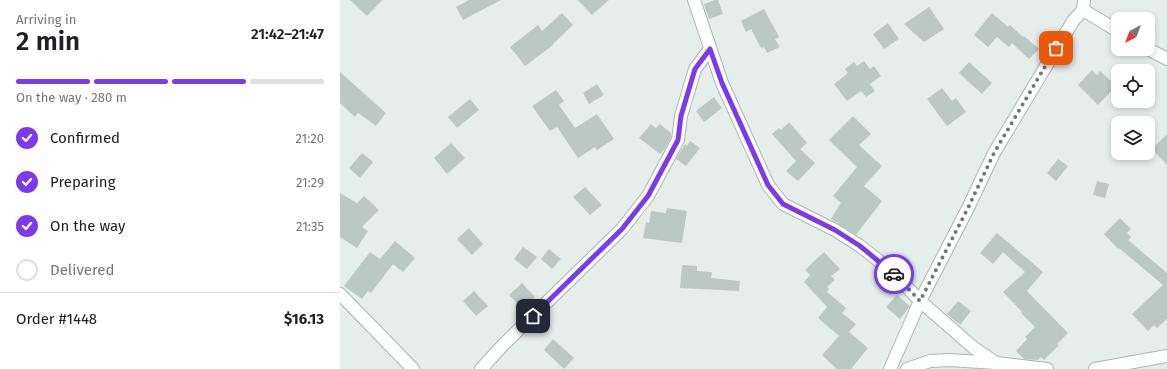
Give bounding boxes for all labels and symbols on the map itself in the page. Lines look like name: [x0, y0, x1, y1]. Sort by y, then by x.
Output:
north arrow: [1111, 12, 1155, 56]
pin: [1039, 31, 1073, 65]
courier: [874, 254, 914, 294]
pin: [516, 299, 550, 333]

